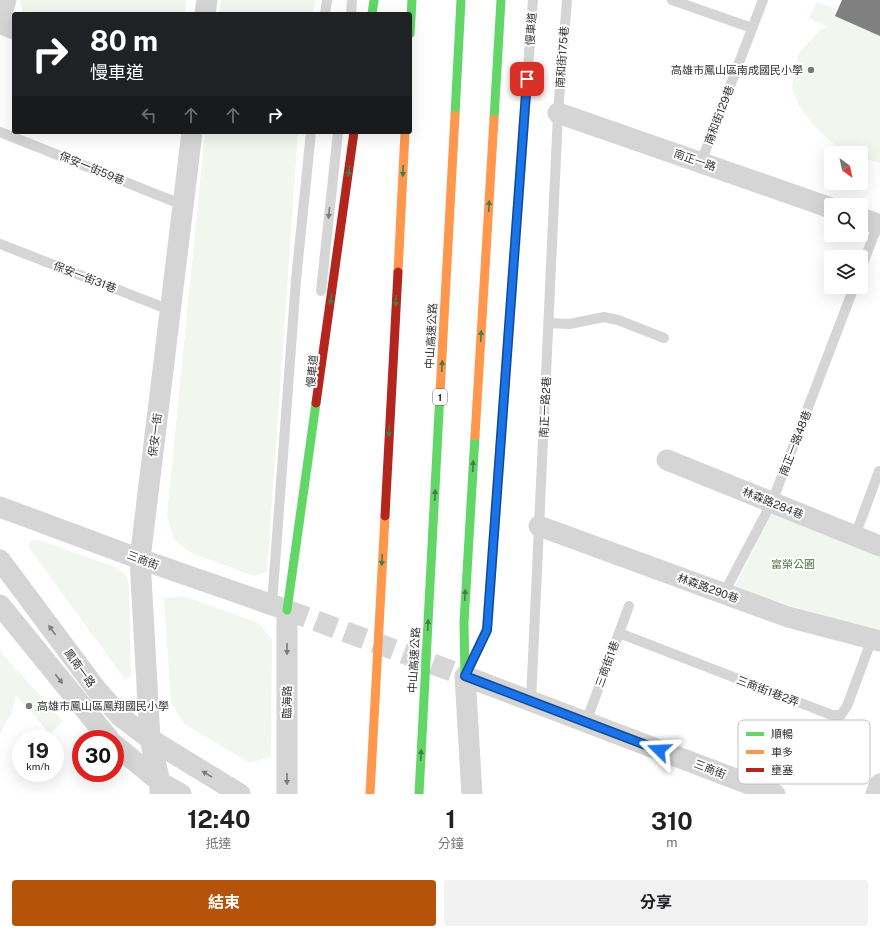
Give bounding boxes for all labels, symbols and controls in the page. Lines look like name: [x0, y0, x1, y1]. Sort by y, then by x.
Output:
street label: 慢車道: [524, 12, 538, 46]
text: 80 m: [90, 24, 158, 57]
street label: 南和街175巷: [554, 26, 570, 88]
icon: right: [24, 28, 76, 80]
text: 慢車道: [90, 62, 144, 83]
pin: [510, 62, 544, 96]
place label: 高雄市鳳山區南成國民小學: [671, 64, 803, 76]
marker: 高雄市鳳山區南成國民小學: [806, 65, 816, 75]
icon: arrive: [516, 68, 538, 90]
street label: 南和街129巷: [702, 84, 736, 146]
icon: left: [138, 104, 160, 126]
icon: ahead: [180, 104, 202, 126]
icon: ahead: [222, 104, 244, 126]
icon: right: [264, 104, 286, 126]
north arrow: [824, 146, 868, 190]
map controls: [824, 146, 868, 294]
street label: 南正一路: [672, 147, 718, 173]
street label: 保安一街59巷: [58, 150, 126, 186]
one-way arrow: [346, 165, 352, 177]
one-way arrow: [399, 165, 406, 177]
button: search: [824, 198, 868, 242]
one-way arrow: [485, 200, 492, 212]
one-way arrow: [326, 206, 333, 219]
button: layers: [824, 250, 868, 294]
street label: 保安一街31巷: [52, 259, 118, 295]
one-way arrow: [328, 293, 334, 305]
one-way arrow: [392, 295, 399, 307]
street label: 中山高速公路: [423, 303, 439, 369]
one-way arrow: [477, 330, 484, 342]
street label: 慢車道: [304, 354, 320, 388]
one-way arrow: [438, 360, 445, 372]
street label: 南正一路2巷: [537, 376, 553, 438]
road number: 1: [433, 389, 447, 405]
street label: 南正一路48巷: [777, 409, 813, 477]
street label: 保安一街: [146, 412, 164, 458]
one-way arrow: [386, 425, 392, 438]
one-way arrow: [470, 460, 477, 472]
street label: 林森路284巷: [741, 485, 805, 521]
one-way arrow: [432, 488, 438, 501]
street label: 三商街: [125, 549, 161, 571]
one-way arrow: [379, 554, 385, 567]
park label: 富榮公園: [771, 558, 815, 570]
street label: 林森路290巷: [676, 571, 740, 605]
one-way arrow: [462, 589, 469, 601]
one-way arrow: [425, 619, 432, 631]
one-way arrow: [48, 625, 56, 636]
street label: 中山高速公路: [406, 627, 422, 693]
street label: 三商街1巷: [593, 639, 621, 689]
one-way arrow: [284, 643, 290, 656]
street label: 鳳南一路: [62, 647, 98, 689]
one-way arrow: [55, 674, 63, 685]
street label: 三商街1巷2弄: [735, 674, 801, 708]
street label: 臨海路: [281, 686, 293, 719]
place label: 高雄市鳳山區鳳翔國民小學: [37, 700, 169, 712]
marker: 高雄市鳳山區鳳翔國民小學: [24, 701, 34, 711]
legend: [738, 720, 870, 784]
text: 順暢: [771, 728, 793, 740]
position arrow: [638, 729, 680, 771]
speed limit sign: 30: [72, 730, 124, 782]
text: 19: [27, 739, 49, 763]
text: 車多: [771, 746, 793, 758]
one-way arrow: [418, 749, 425, 761]
street label: 三商街: [692, 757, 728, 781]
text: km/h: [26, 760, 50, 772]
text: 壅塞: [771, 764, 793, 776]
one-way arrow: [201, 770, 213, 777]
one-way arrow: [284, 773, 290, 786]
text: 12:40: [187, 805, 250, 833]
text: 1: [446, 805, 456, 833]
text: 310: [651, 807, 693, 835]
text: m: [666, 835, 677, 850]
text: 抵達: [206, 836, 232, 851]
text: 分鐘: [438, 836, 464, 851]
button: 結束: [12, 880, 436, 926]
button: 分享: [444, 880, 868, 926]

